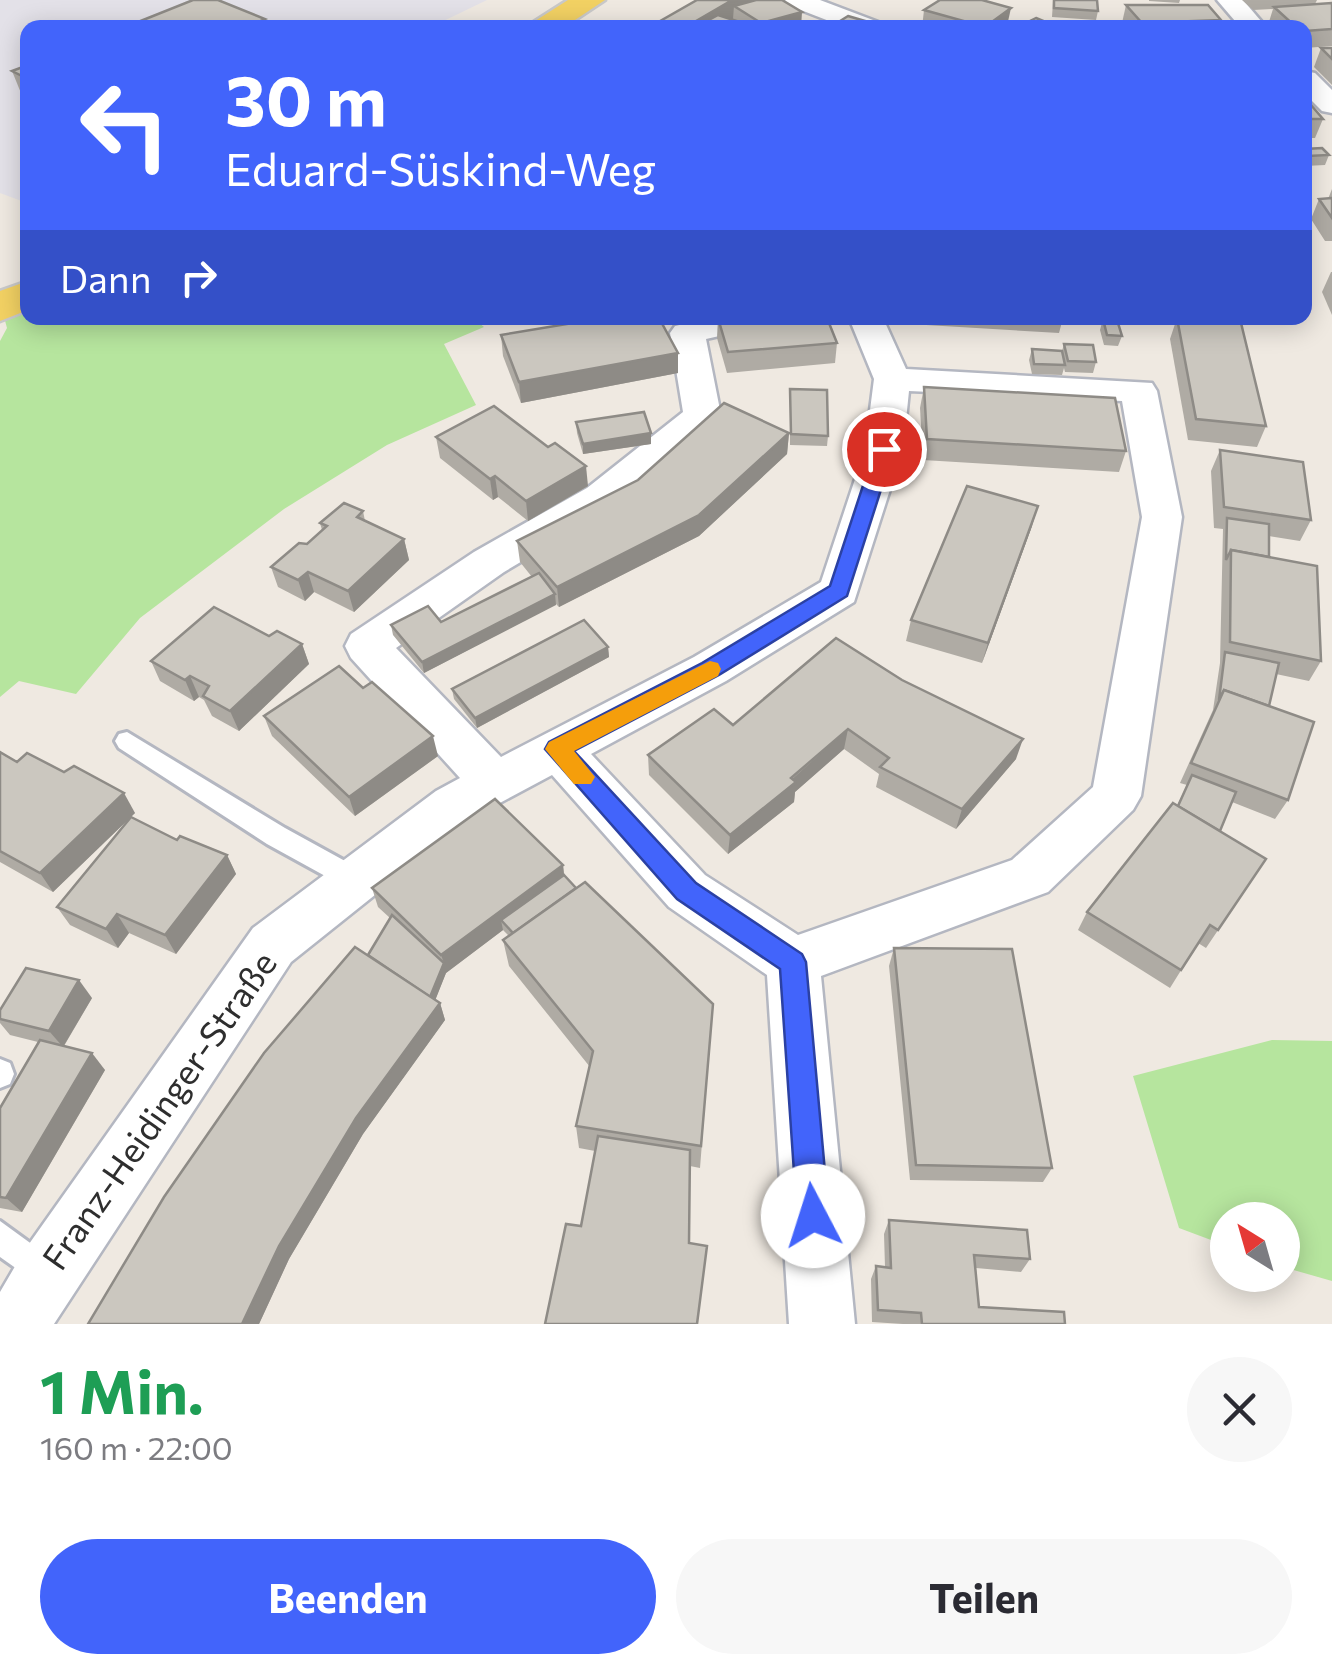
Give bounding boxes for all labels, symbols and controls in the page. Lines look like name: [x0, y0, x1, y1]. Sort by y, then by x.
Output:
text: 30 m: [225, 55, 387, 140]
icon: left: [60, 60, 190, 190]
text: Eduard-Süskind-Weg: [225, 140, 656, 195]
icon: right: [171, 250, 226, 305]
text: Dann: [60, 254, 151, 301]
pin: [842, 407, 927, 492]
icon: arrive: [857, 422, 912, 477]
street label: Franz-Heidinger-Straße: [32, 942, 284, 1277]
position arrow: [761, 1164, 865, 1268]
north arrow: [1210, 1202, 1300, 1292]
map controls: [1210, 1202, 1300, 1292]
text: 1 Min.: [40, 1353, 204, 1426]
button: close: [1187, 1357, 1292, 1462]
text: 160 m · 22:00: [40, 1427, 233, 1467]
button: Beenden: [40, 1539, 656, 1654]
button: Teilen: [676, 1539, 1292, 1654]

